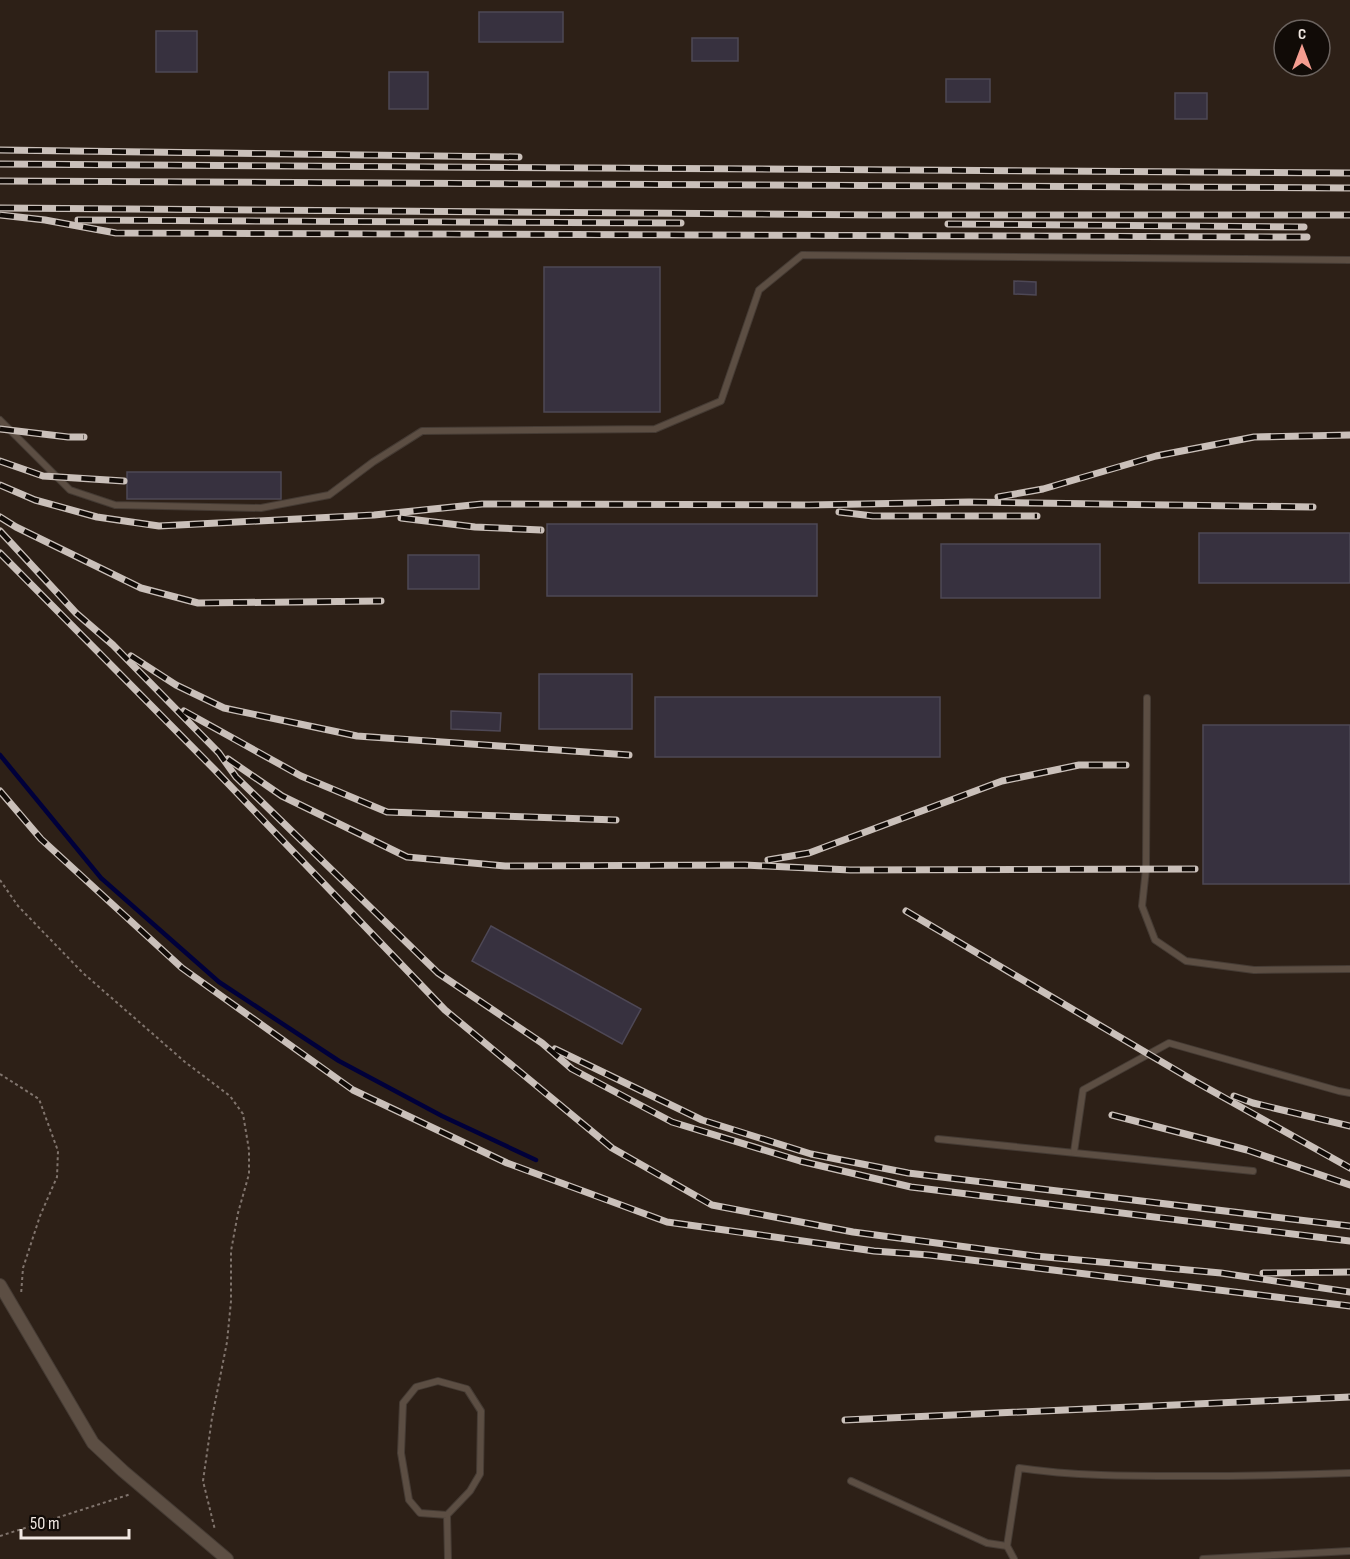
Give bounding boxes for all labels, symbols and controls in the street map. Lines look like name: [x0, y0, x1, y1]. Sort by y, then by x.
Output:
north arrow: [1272, 18, 1332, 78]
text: С: [1298, 25, 1306, 44]
scale bar: [21, 1502, 129, 1540]
text: 50 m: [30, 1513, 60, 1534]

